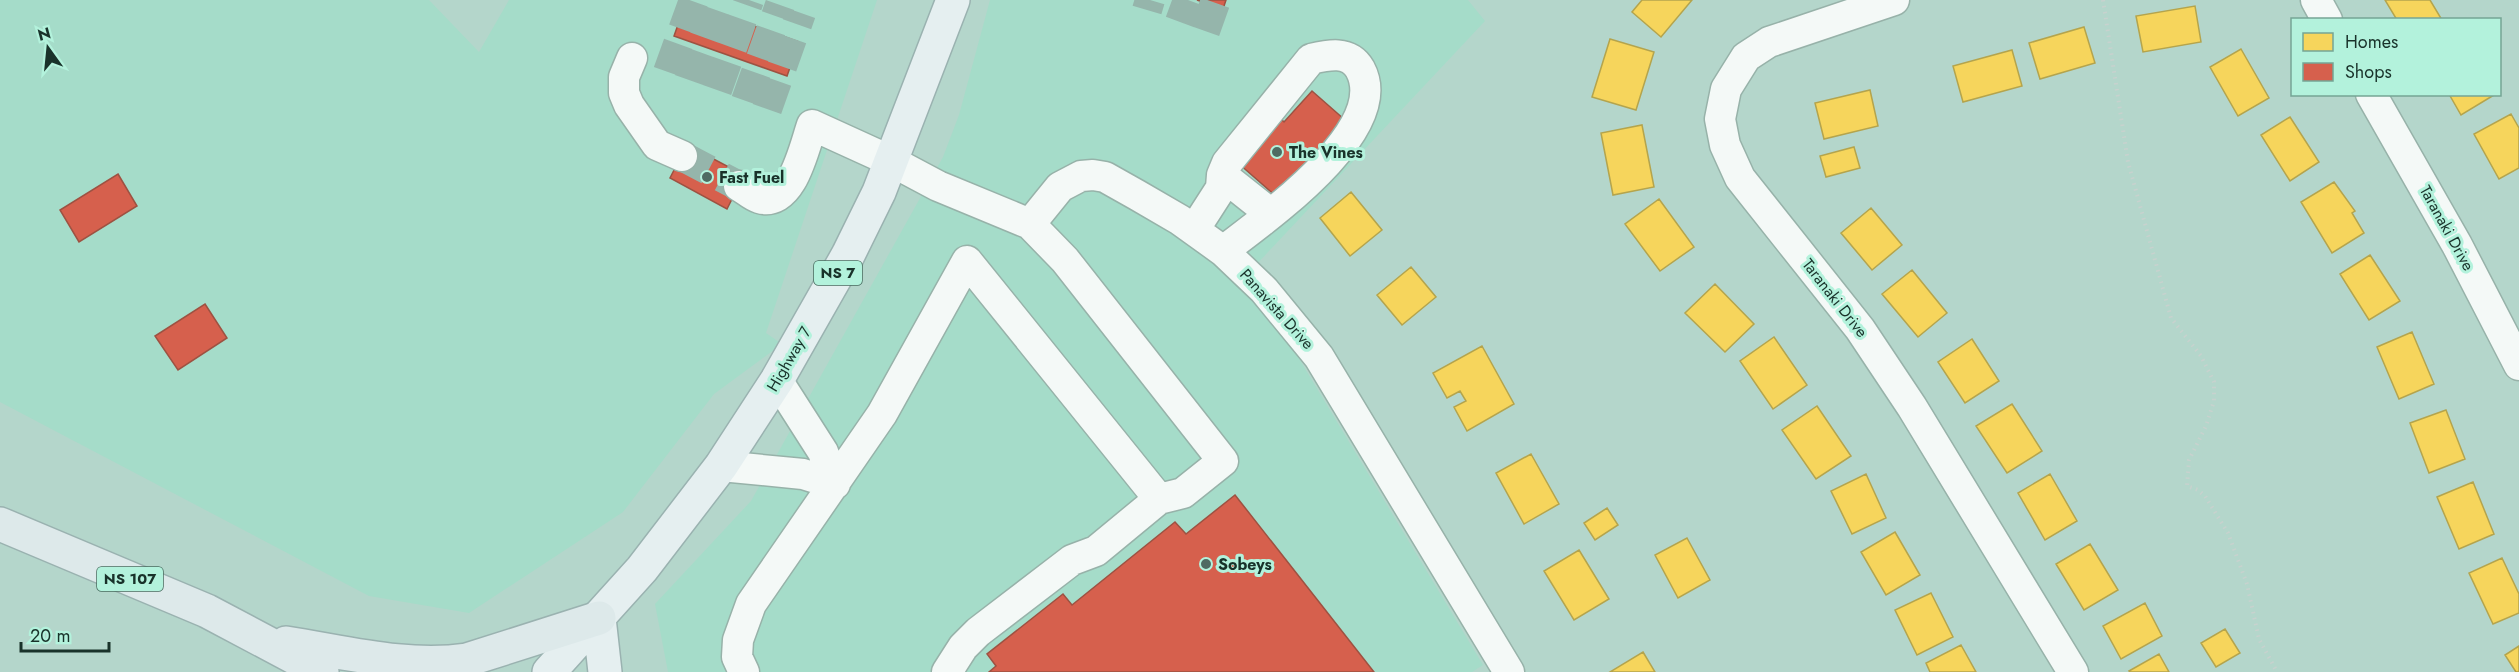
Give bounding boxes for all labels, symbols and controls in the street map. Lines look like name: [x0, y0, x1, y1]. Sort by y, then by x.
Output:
north arrow: [18, 18, 78, 78]
legend: [2291, 18, 2501, 96]
text: N: [35, 21, 53, 47]
text: Homes: [2345, 29, 2398, 55]
text: Shops: [2345, 59, 2392, 85]
place label: The Vines: [1289, 141, 1363, 164]
marker: The Vines: [1270, 145, 1284, 159]
place label: Fast Fuel: [719, 166, 784, 189]
marker: Fast Fuel: [700, 170, 714, 184]
street label: Taranaki Drive: [2414, 181, 2480, 275]
street label: Taranaki Drive: [1797, 254, 1873, 342]
road number: NS 7: [814, 261, 862, 285]
street label: Panavista Drive: [1234, 264, 1320, 354]
street label: Highway 7: [761, 322, 817, 396]
place label: Sobeys: [1218, 553, 1272, 576]
marker: Sobeys: [1199, 557, 1213, 571]
road number: NS 107: [97, 567, 163, 591]
scale bar: [21, 615, 110, 653]
text: 20 m: [30, 623, 70, 649]

